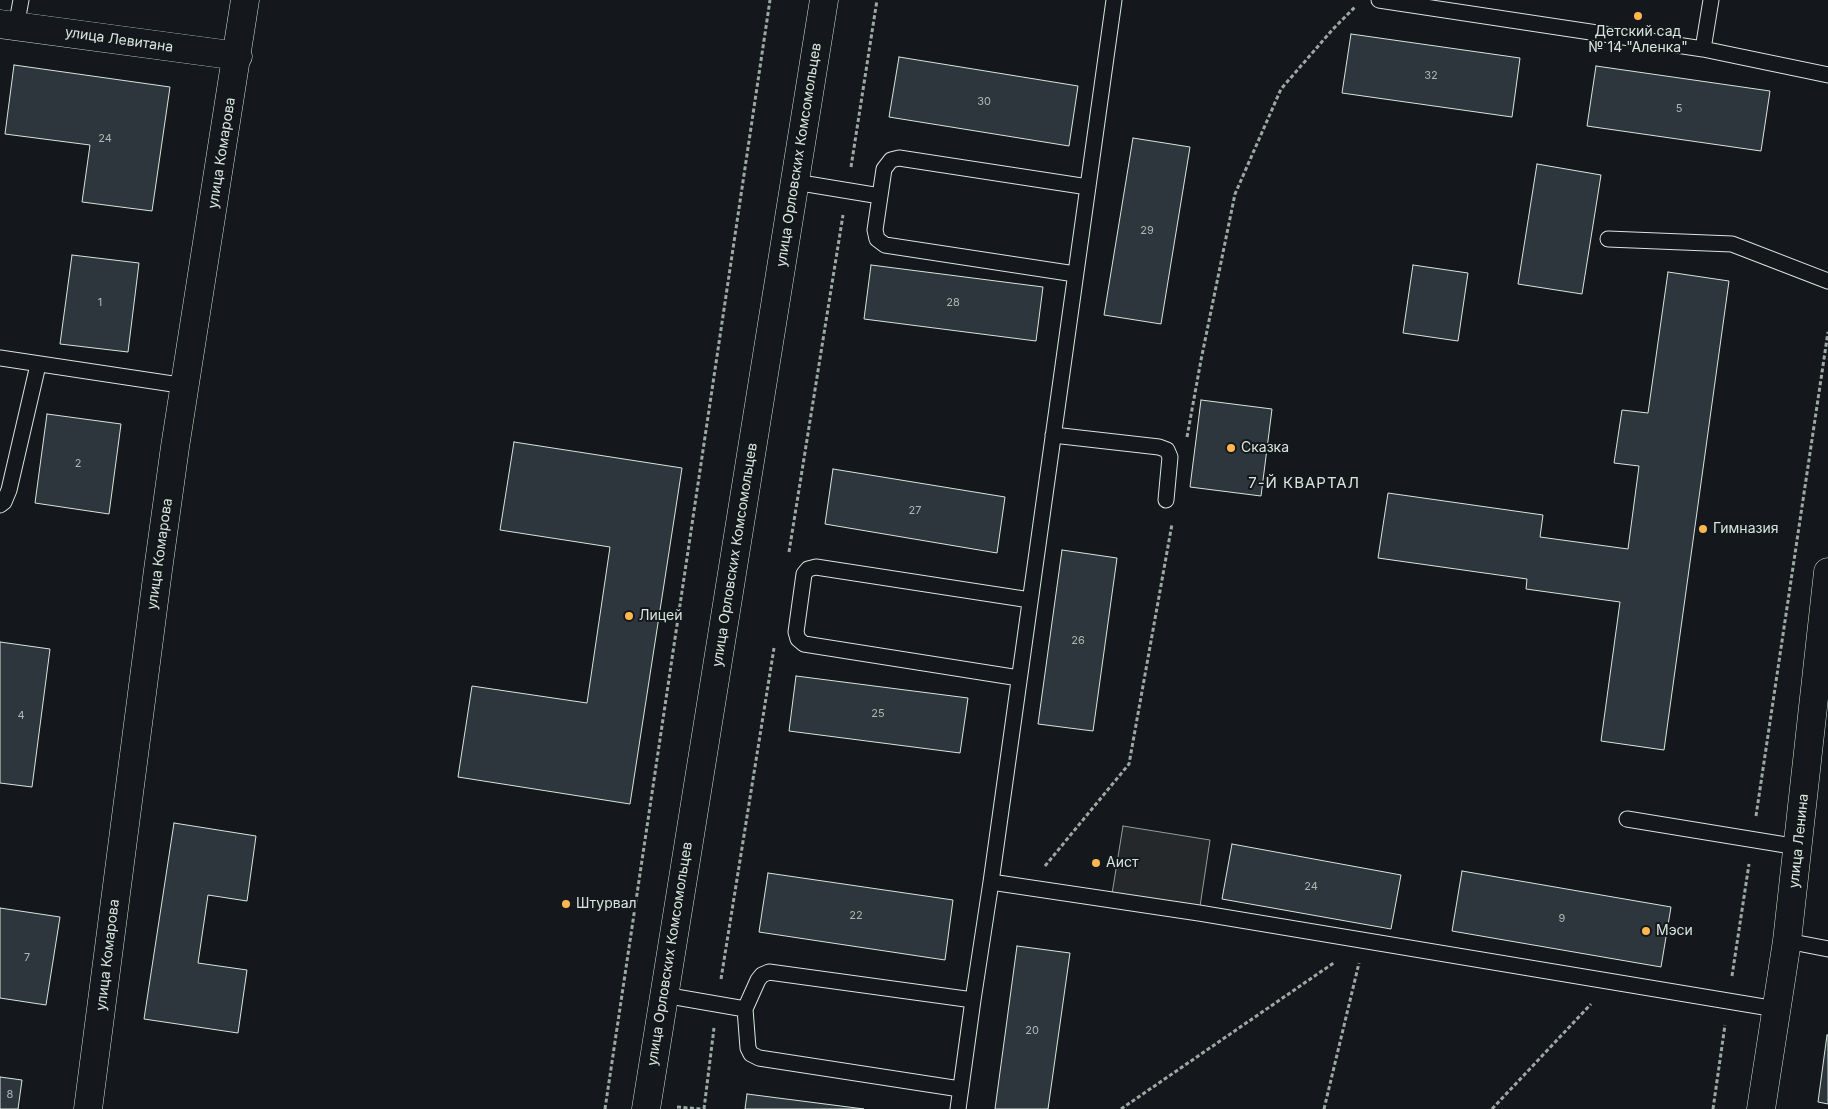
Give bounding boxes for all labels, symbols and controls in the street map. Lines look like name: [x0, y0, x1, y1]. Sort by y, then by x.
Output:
marker: Детский сад № 14 "Аленка": [1632, 10, 1644, 22]
street label: улица Левитана: [64, 24, 174, 56]
place label: Детский сад № 14 "Аленка": [1588, 24, 1688, 56]
street label: улица Орловских Комсомольцев: [773, 42, 825, 268]
house number: 32: [1424, 69, 1438, 83]
house number: 30: [977, 95, 991, 109]
street label: улица Комарова: [205, 96, 239, 210]
house number: 5: [1676, 102, 1682, 116]
house number: 24: [98, 132, 112, 146]
house number: 29: [1140, 224, 1154, 238]
house number: 1: [98, 296, 102, 310]
house number: 28: [946, 296, 960, 310]
place label: Сказка: [1241, 440, 1289, 456]
street label: улица Орловских Комсомольцев: [709, 442, 761, 668]
marker: Сказка: [1225, 442, 1237, 454]
house number: 2: [75, 457, 81, 471]
district label: 7-Й КВАРТАЛ: [1247, 474, 1361, 492]
street label: улица Комарова: [144, 497, 176, 611]
house number: 27: [909, 504, 921, 518]
place label: Гимназия: [1713, 521, 1778, 537]
marker: Гимназия: [1697, 523, 1709, 535]
place label: Лицей: [639, 608, 683, 624]
marker: Лицей: [623, 610, 635, 622]
house number: 26: [1071, 634, 1085, 648]
house number: 25: [871, 707, 885, 721]
house number: 4: [17, 709, 25, 723]
street label: улица Ленина: [1786, 793, 1812, 889]
street label: улица Орловских Комсомольцев: [644, 841, 696, 1067]
place label: Аист: [1106, 855, 1138, 871]
marker: Аист: [1090, 857, 1102, 869]
house number: 24: [1304, 880, 1318, 894]
place label: Штурвал: [576, 896, 637, 912]
street label: улица Комарова: [93, 898, 123, 1012]
marker: Штурвал: [560, 898, 572, 910]
house number: 22: [849, 909, 863, 923]
house number: 9: [1559, 912, 1565, 926]
place label: Мэси: [1656, 923, 1693, 939]
marker: Мэси: [1640, 925, 1652, 937]
house number: 7: [24, 951, 30, 965]
house number: 20: [1025, 1024, 1039, 1038]
house number: 8: [7, 1088, 13, 1102]

